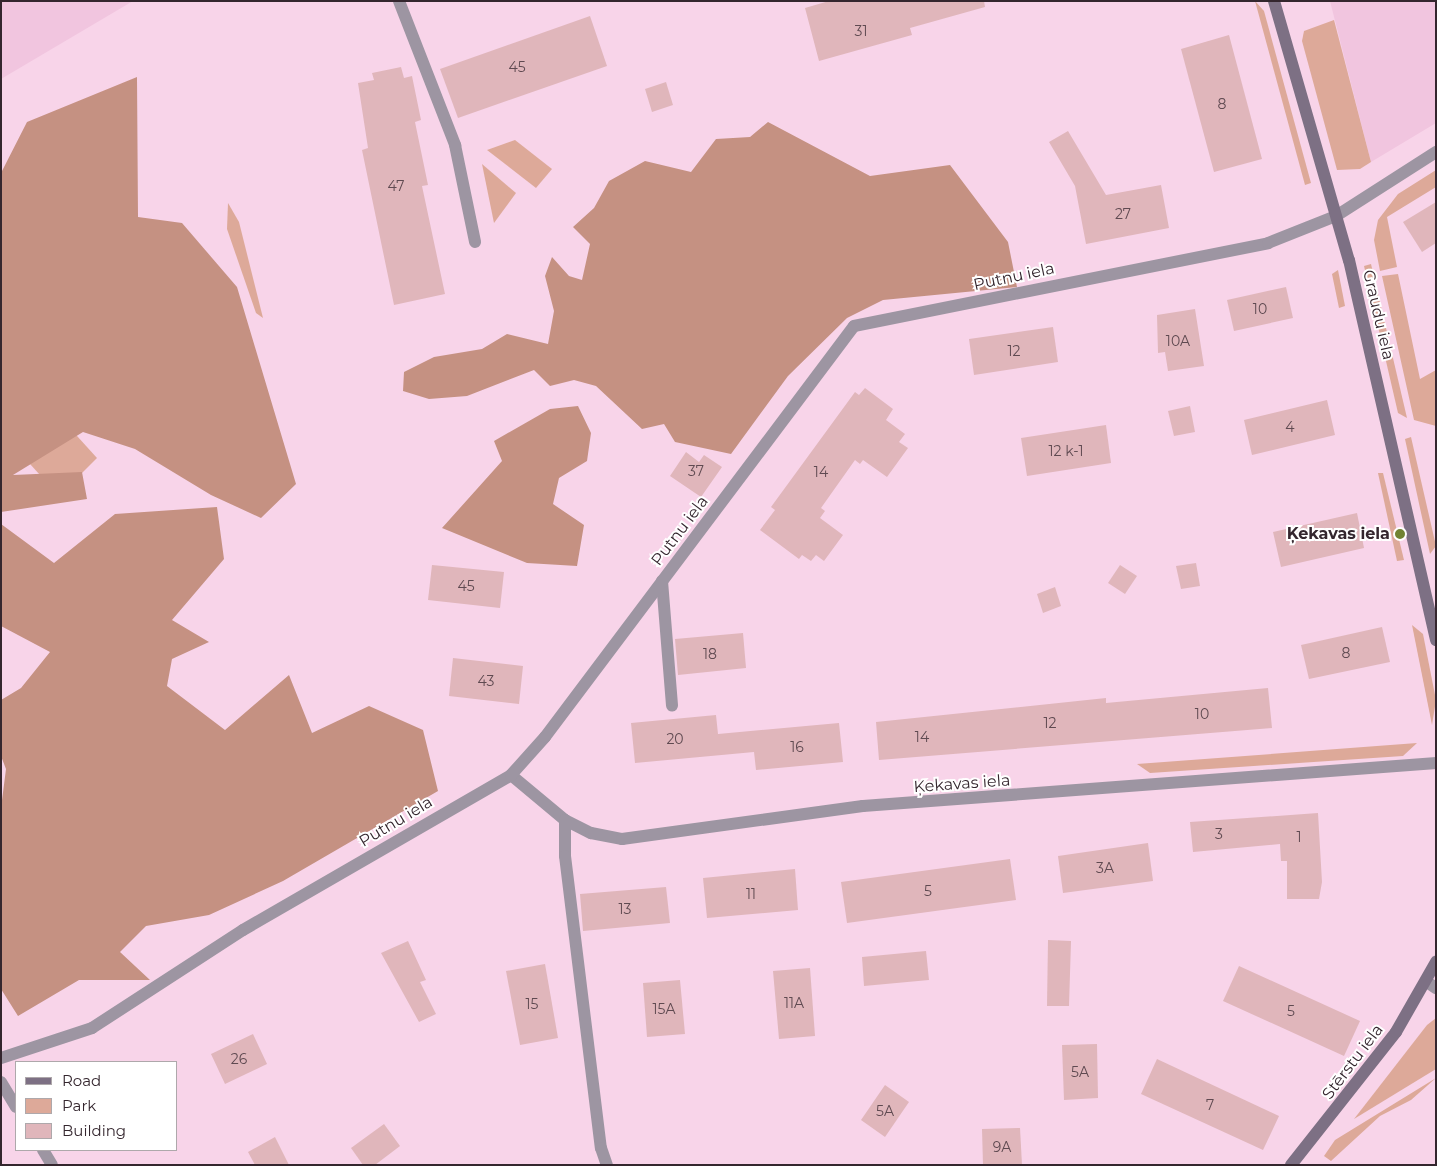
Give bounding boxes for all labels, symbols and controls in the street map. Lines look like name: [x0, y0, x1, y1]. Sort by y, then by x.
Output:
house number: 31: [855, 23, 867, 39]
house number: 45: [508, 59, 526, 75]
house number: 8: [1218, 96, 1226, 112]
house number: 47: [388, 178, 404, 194]
house number: 27: [1115, 206, 1131, 222]
street label: Putnu iela: [972, 259, 1056, 295]
street label: Graudu iela: [1358, 268, 1398, 362]
house number: 10: [1253, 301, 1267, 317]
house number: 10A: [1166, 333, 1190, 349]
house number: 12: [1007, 343, 1021, 359]
house number: 4: [1285, 419, 1295, 435]
house number: 12 k-1: [1049, 443, 1083, 459]
house number: 37: [688, 463, 704, 479]
house number: 14: [814, 464, 828, 480]
street label: Putnu iela: [648, 492, 712, 570]
place label: Ķekavas iela: [1287, 524, 1390, 544]
marker: Ķekavas iela: [1394, 528, 1406, 540]
house number: 45: [457, 578, 475, 594]
house number: 8: [1342, 645, 1350, 661]
house number: 18: [703, 646, 717, 662]
house number: 43: [478, 673, 494, 689]
house number: 10: [1195, 706, 1209, 722]
house number: 12: [1043, 715, 1057, 731]
house number: 14: [915, 729, 929, 745]
house number: 20: [666, 731, 684, 747]
house number: 16: [790, 739, 804, 755]
street label: Ķekavas iela: [913, 771, 1011, 797]
street label: Putnu iela: [356, 793, 436, 851]
house number: 3: [1215, 826, 1223, 842]
house number: 1: [1296, 829, 1302, 845]
house number: 3A: [1096, 860, 1114, 876]
house number: 5: [924, 883, 932, 899]
house number: 11: [746, 886, 756, 902]
house number: 13: [619, 901, 631, 917]
house number: 11A: [784, 995, 804, 1011]
house number: 15: [526, 996, 538, 1012]
house number: 15A: [652, 1001, 676, 1017]
house number: 5: [1287, 1003, 1295, 1019]
street label: Stērstu iela: [1319, 1021, 1387, 1103]
house number: 26: [231, 1051, 247, 1067]
legend: [15, 1061, 178, 1151]
house number: 5A: [1071, 1064, 1089, 1080]
text: Road: [62, 1071, 101, 1090]
text: Park: [62, 1096, 96, 1115]
house number: 7: [1206, 1097, 1214, 1113]
house number: 5A: [876, 1103, 894, 1119]
text: Building: [62, 1121, 126, 1140]
house number: 9A: [993, 1139, 1011, 1155]

